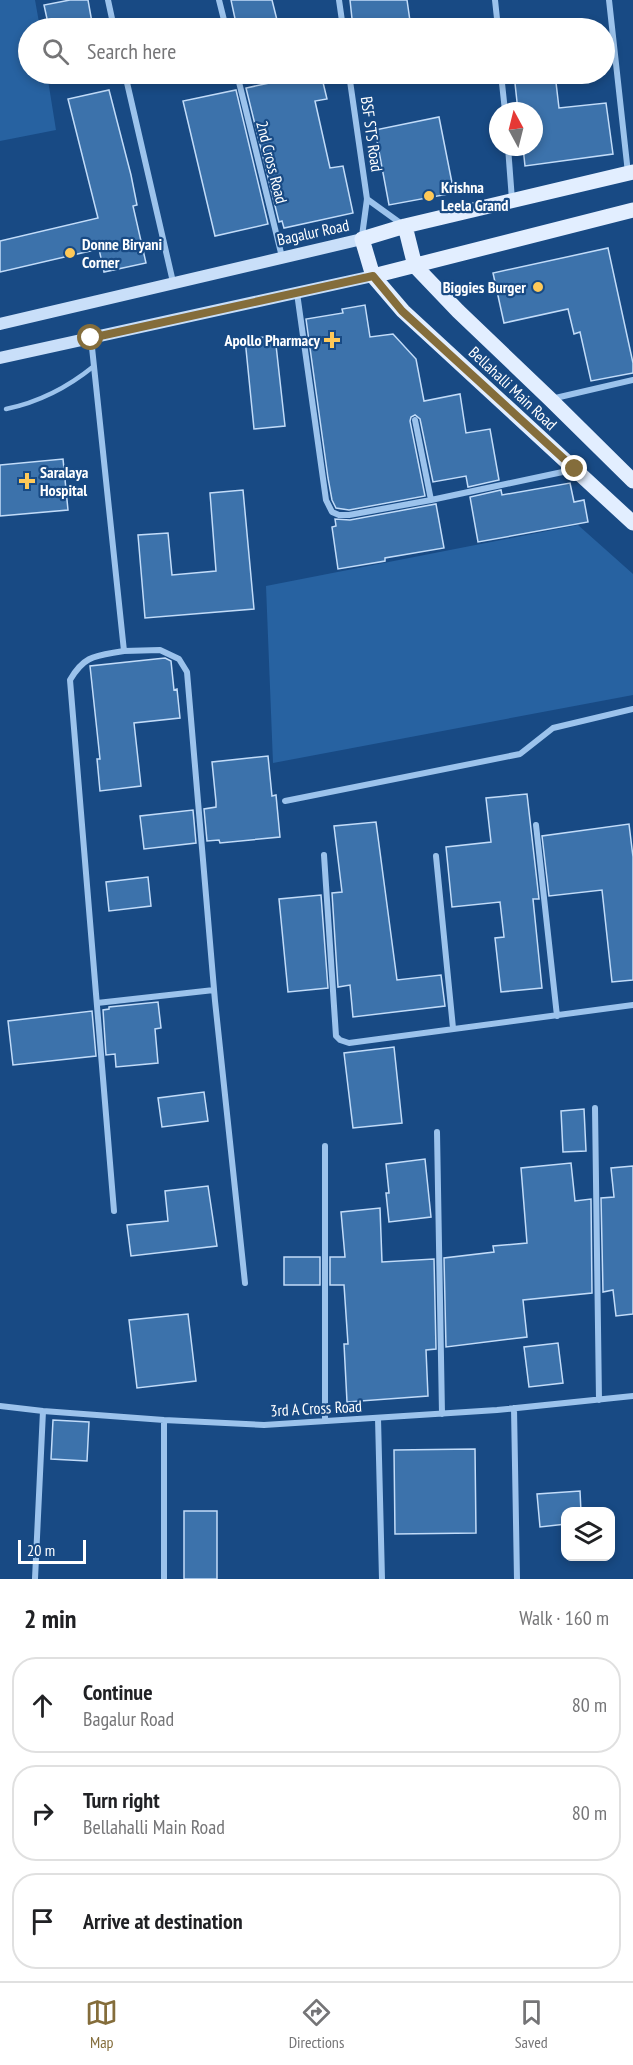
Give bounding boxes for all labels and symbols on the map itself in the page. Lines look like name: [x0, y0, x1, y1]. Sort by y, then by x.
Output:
street label: BSF STS Road: [357, 95, 387, 173]
north arrow: [489, 102, 543, 156]
street label: 2nd Cross Road: [252, 119, 292, 205]
place label: Krishna Leela Grand: [441, 177, 508, 215]
marker: Krishna Leela Grand: [422, 189, 436, 203]
street label: Bagalur Road: [275, 215, 351, 249]
place label: Donne Biryani Corner: [82, 234, 162, 272]
marker: Donne Biryani Corner: [63, 246, 77, 260]
place label: Biggies Burger: [443, 277, 526, 297]
marker: Biggies Burger: [531, 280, 545, 294]
route start: [77, 324, 103, 350]
place label: Apollo Pharmacy: [223, 330, 321, 350]
marker: Apollo Pharmacy: [325, 333, 339, 347]
street label: Bellahalli Main Road: [465, 342, 561, 434]
route end: [561, 455, 587, 481]
place label: Saralaya Hospital: [40, 462, 89, 500]
marker: Saralaya Hospital: [18, 472, 36, 490]
street label: 3rd A Cross Road: [270, 1396, 362, 1420]
scale bar: [18, 1537, 86, 1564]

